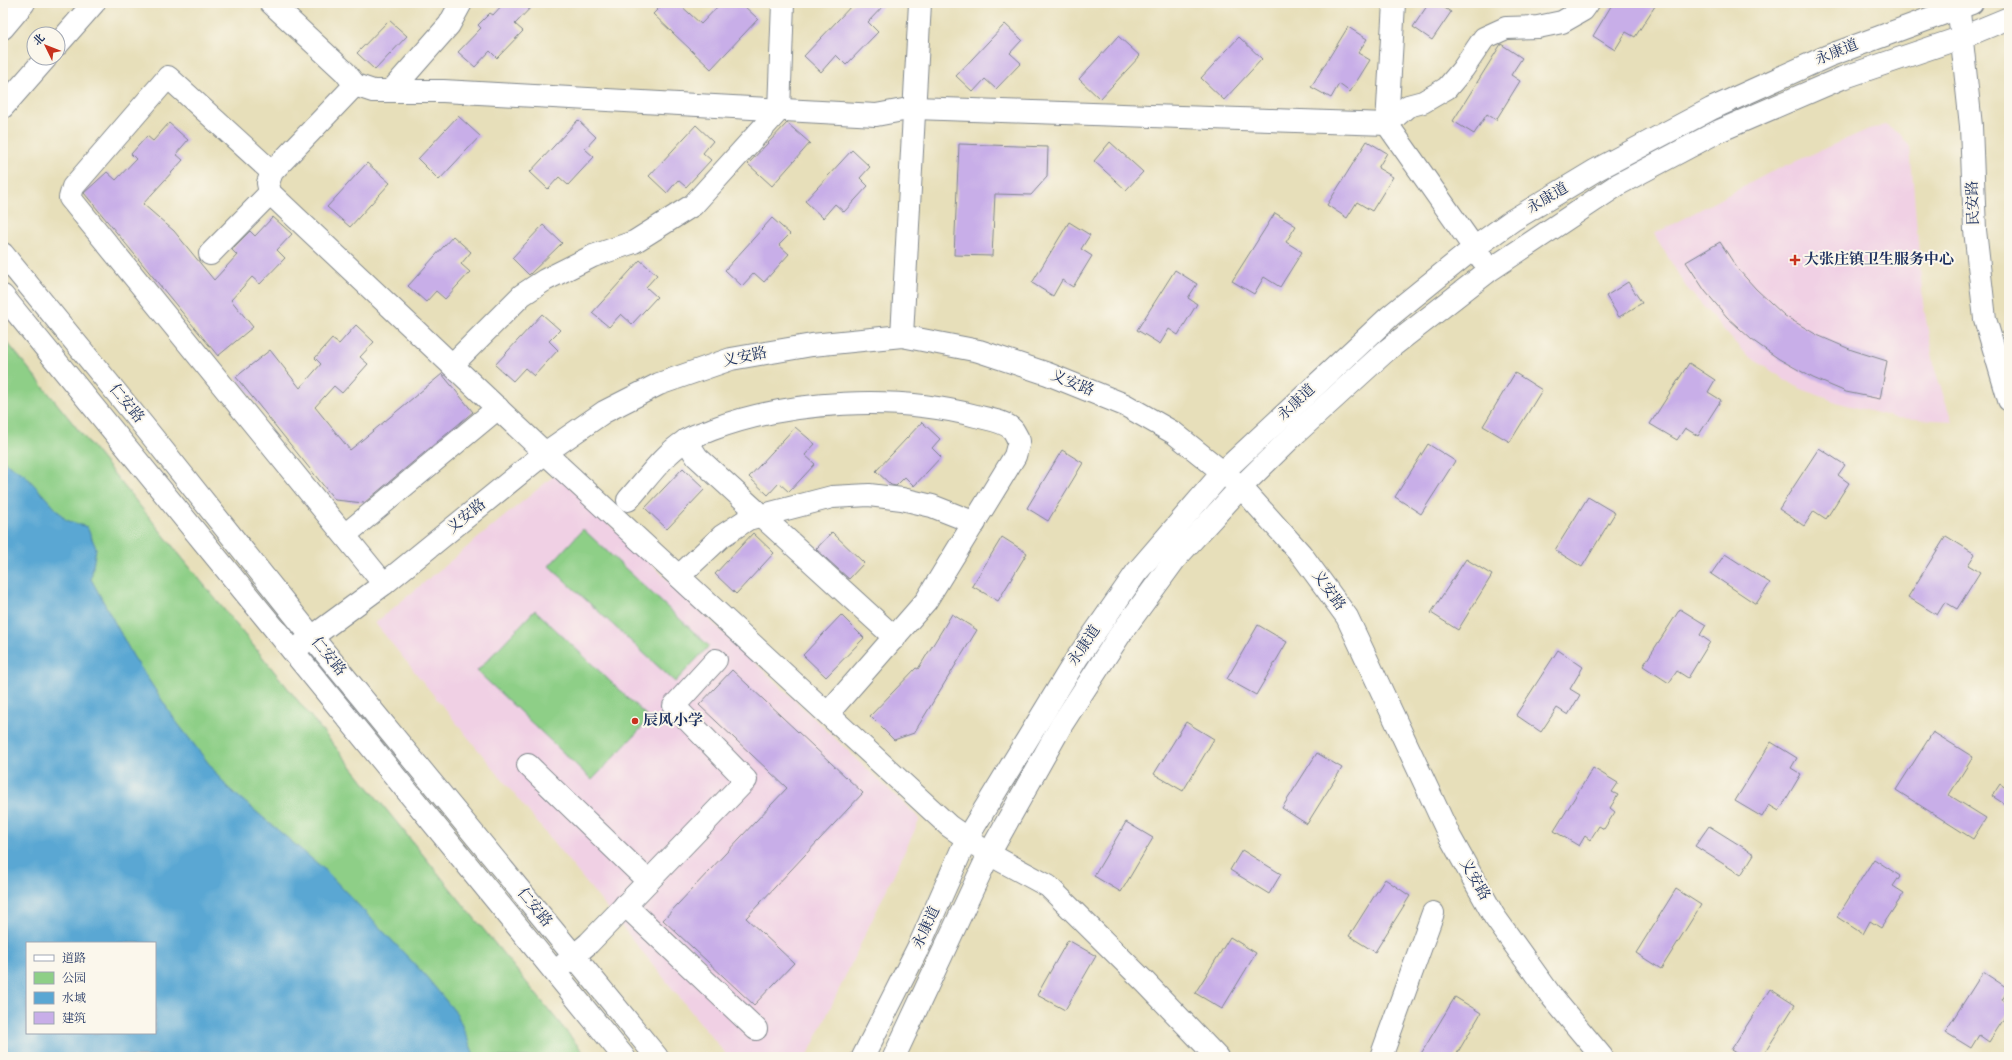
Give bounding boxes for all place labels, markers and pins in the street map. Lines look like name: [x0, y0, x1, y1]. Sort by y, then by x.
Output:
place label: 大张庄镇卫生服务中心: [1804, 250, 1954, 271]
marker: 大张庄镇卫生服务中心: [1789, 254, 1801, 266]
place label: 辰风小学: [643, 711, 703, 732]
marker: 辰风小学: [630, 716, 640, 726]

